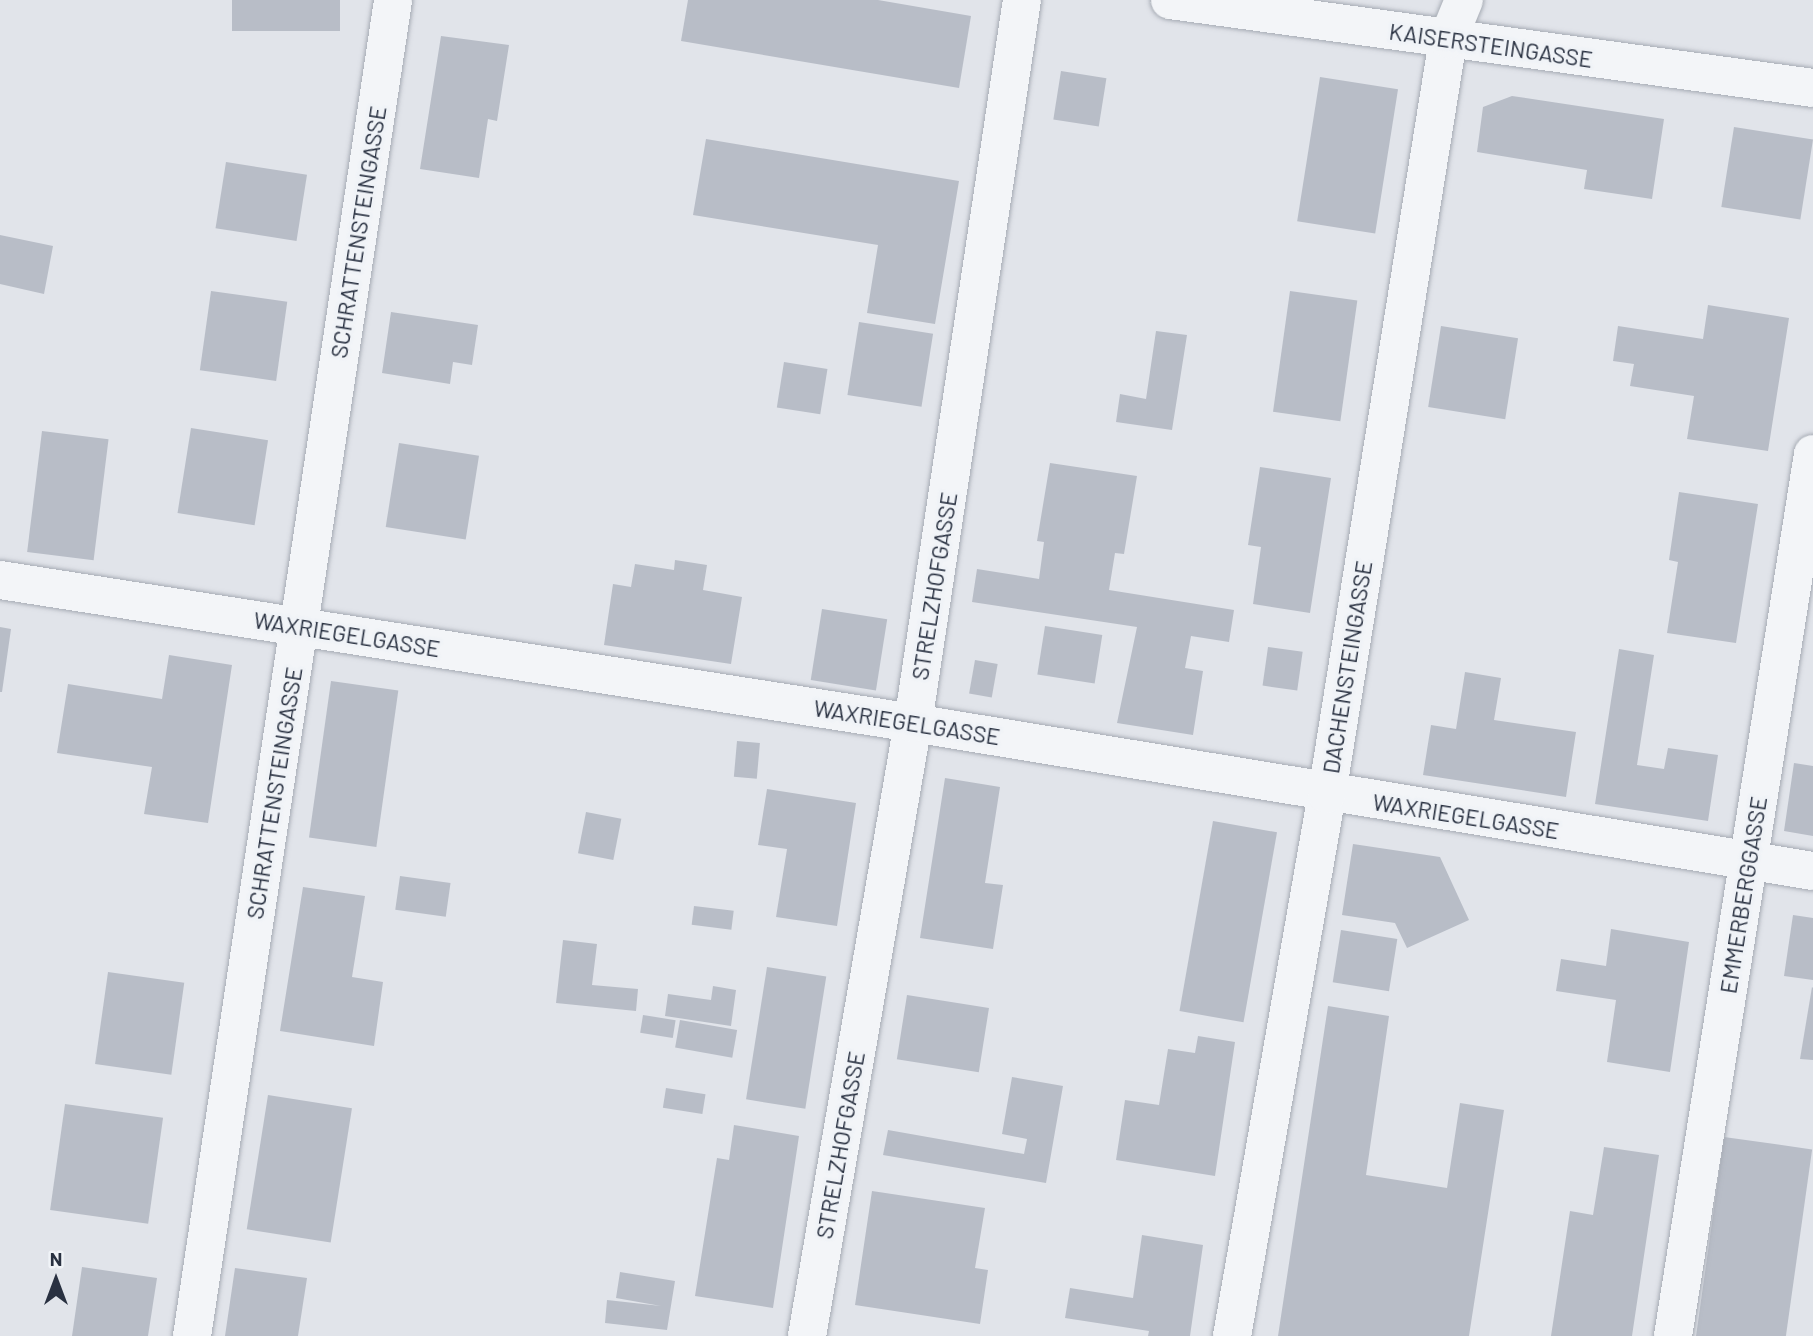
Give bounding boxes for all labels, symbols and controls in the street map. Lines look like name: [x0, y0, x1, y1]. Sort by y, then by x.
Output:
street label: KAISERSTEINGASSE: [1387, 17, 1595, 73]
street label: SCHRATTENSTEINGASSE: [324, 104, 392, 360]
street label: STRELZHOFGASSE: [906, 490, 962, 682]
street label: DACHENSTEINGASSE: [1317, 559, 1377, 775]
street label: WAXRIEGELGASSE: [252, 606, 442, 662]
street label: SCHRATTENSTEINGASSE: [240, 665, 308, 921]
street label: WAXRIEGELGASSE: [812, 694, 1002, 750]
street label: WAXRIEGELGASSE: [1371, 788, 1561, 844]
street label: EMMERBERGGASSE: [1714, 794, 1772, 996]
street label: STRELZHOFGASSE: [810, 1049, 870, 1241]
north arrow: [21, 1245, 91, 1315]
text: N: [50, 1247, 62, 1270]

